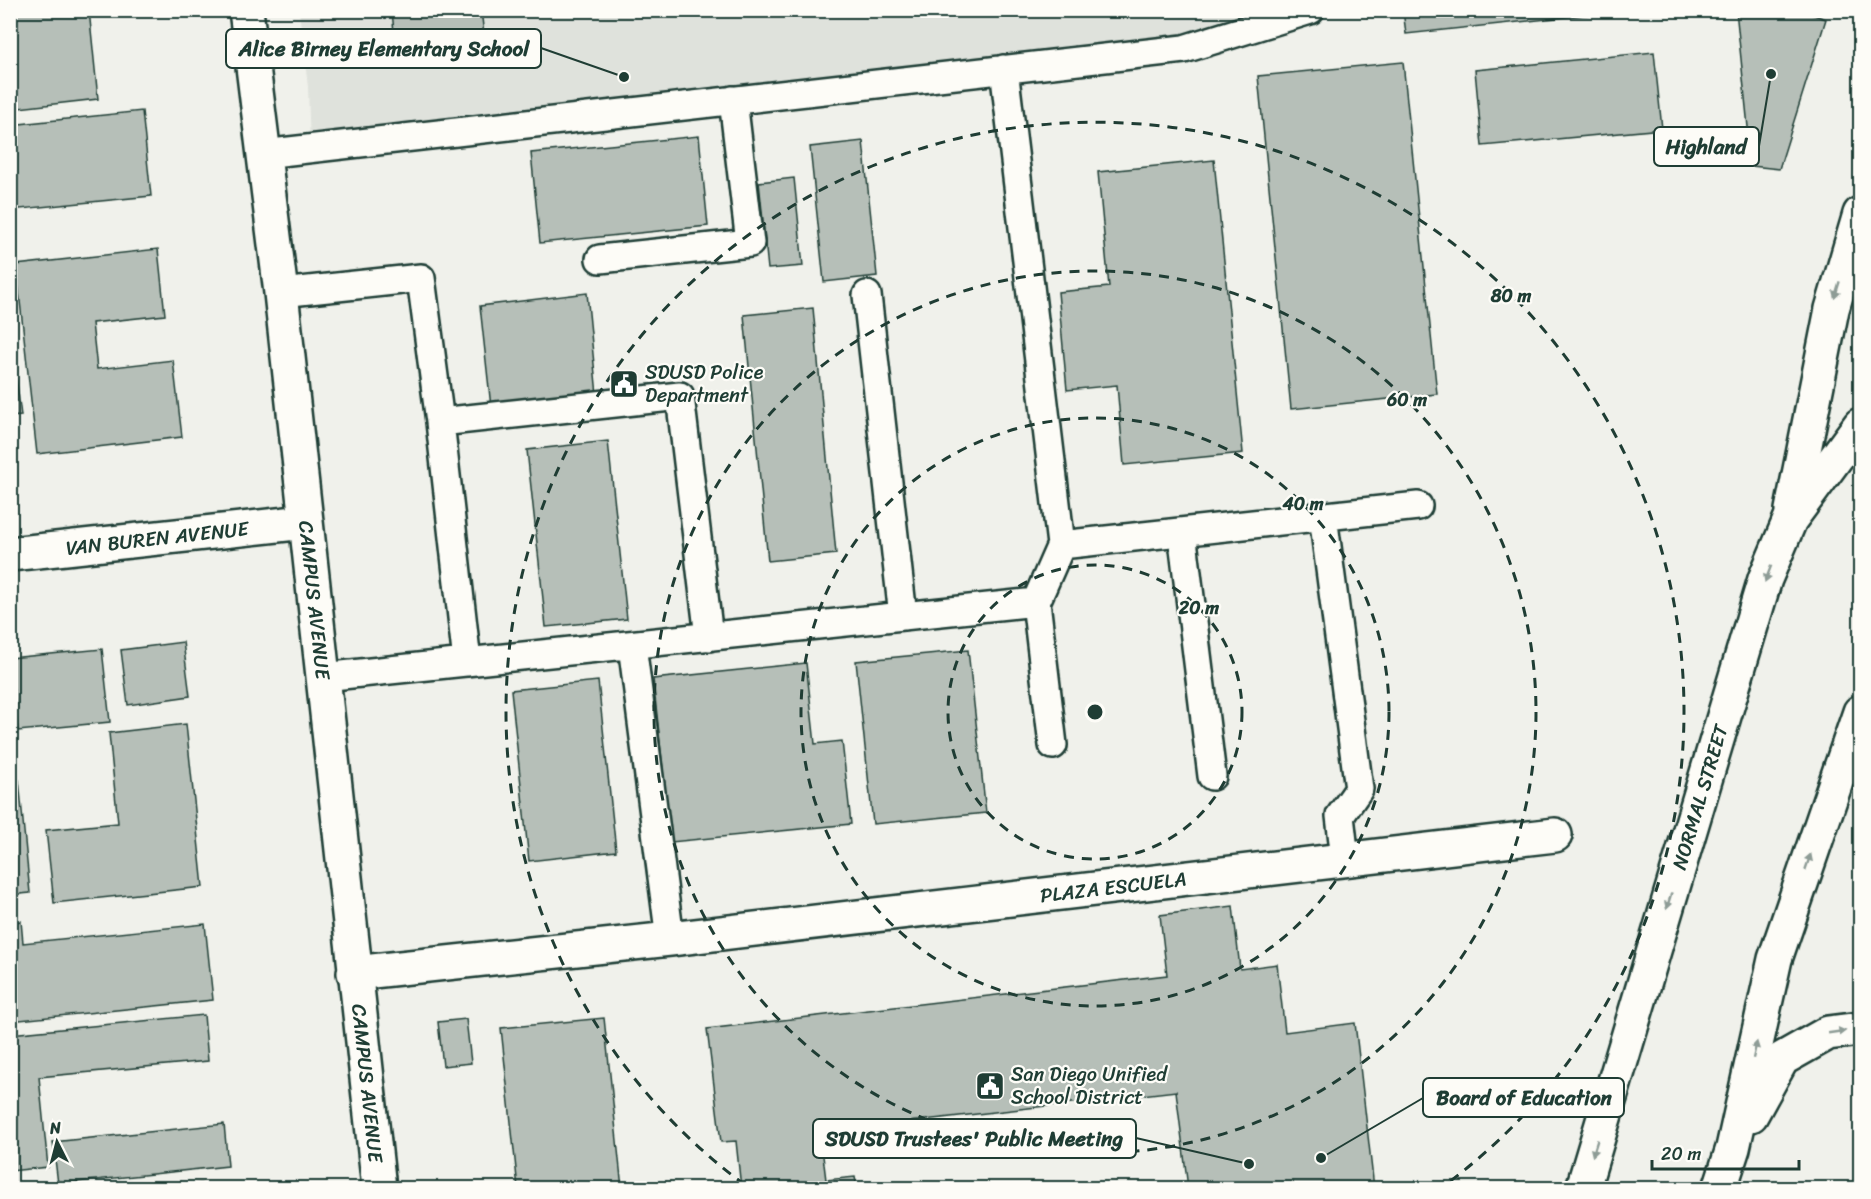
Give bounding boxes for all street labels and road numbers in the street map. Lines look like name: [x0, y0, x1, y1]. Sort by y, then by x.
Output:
street label: VAN BUREN AVENUE: [64, 511, 252, 566]
street label: CAMPUS AVENUE: [288, 519, 340, 683]
street label: NORMAL STREET: [1662, 719, 1739, 874]
street label: PLAZA ESCUELA: [1038, 861, 1188, 913]
street label: CAMPUS AVENUE: [341, 1002, 393, 1166]

